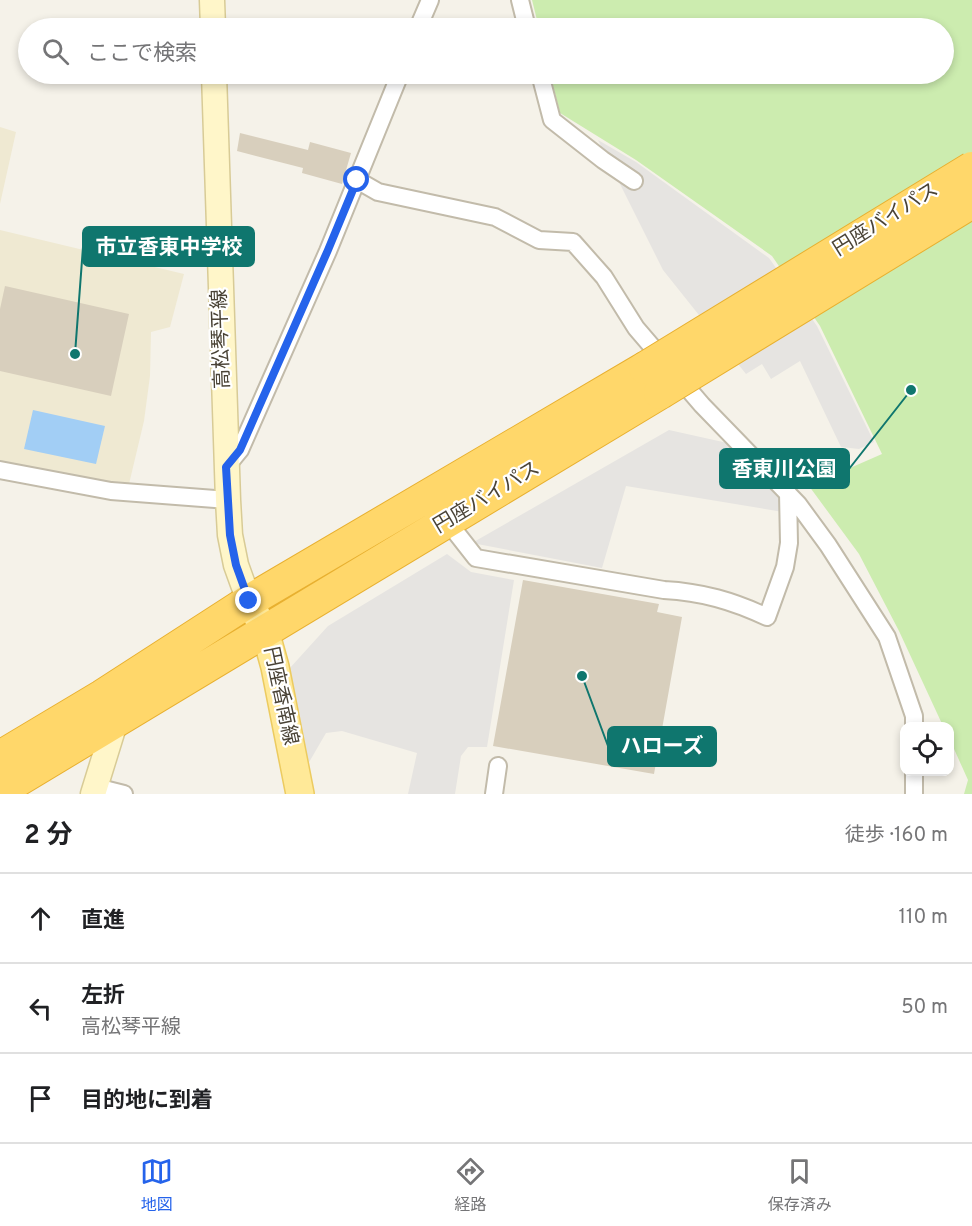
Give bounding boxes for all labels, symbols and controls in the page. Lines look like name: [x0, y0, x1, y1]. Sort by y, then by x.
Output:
search box: [18, 18, 954, 84]
icon: search: [39, 35, 72, 68]
text: ここで検索: [87, 41, 197, 68]
route start: [343, 166, 369, 192]
street label: 円座バイパス: [828, 177, 944, 263]
callout: 市立香東中学校: [83, 227, 254, 266]
text: 市立香東中学校: [96, 235, 243, 262]
street label: 高松琴平線: [207, 289, 237, 389]
callout: 香東川公園: [720, 449, 849, 488]
street label: 円座バイパス: [429, 456, 545, 540]
text: 香東川公園: [732, 457, 837, 484]
route end: [235, 587, 261, 613]
street label: 円座香南線: [257, 644, 303, 748]
map controls: [900, 722, 954, 776]
button: locate: [900, 722, 954, 776]
callout: ハローズ: [608, 727, 716, 766]
text: ハローズ: [621, 734, 703, 761]
text: 2 分: [24, 820, 72, 853]
text: 徒歩 · 160 m: [845, 823, 948, 849]
icon: ahead: [24, 902, 57, 935]
text: 110 m: [899, 905, 948, 931]
text: 直進: [81, 908, 125, 935]
text: 左折: [81, 983, 125, 1010]
icon: left: [24, 992, 57, 1025]
text: 50 m: [901, 995, 948, 1021]
text: 高松琴平線: [81, 1015, 181, 1041]
icon: arrive: [24, 1082, 57, 1115]
text: 目的地に到着: [81, 1088, 213, 1115]
tab: 地図: [140, 1155, 173, 1216]
tab: 経路: [454, 1155, 487, 1216]
tab: 保存済み: [768, 1155, 832, 1216]

